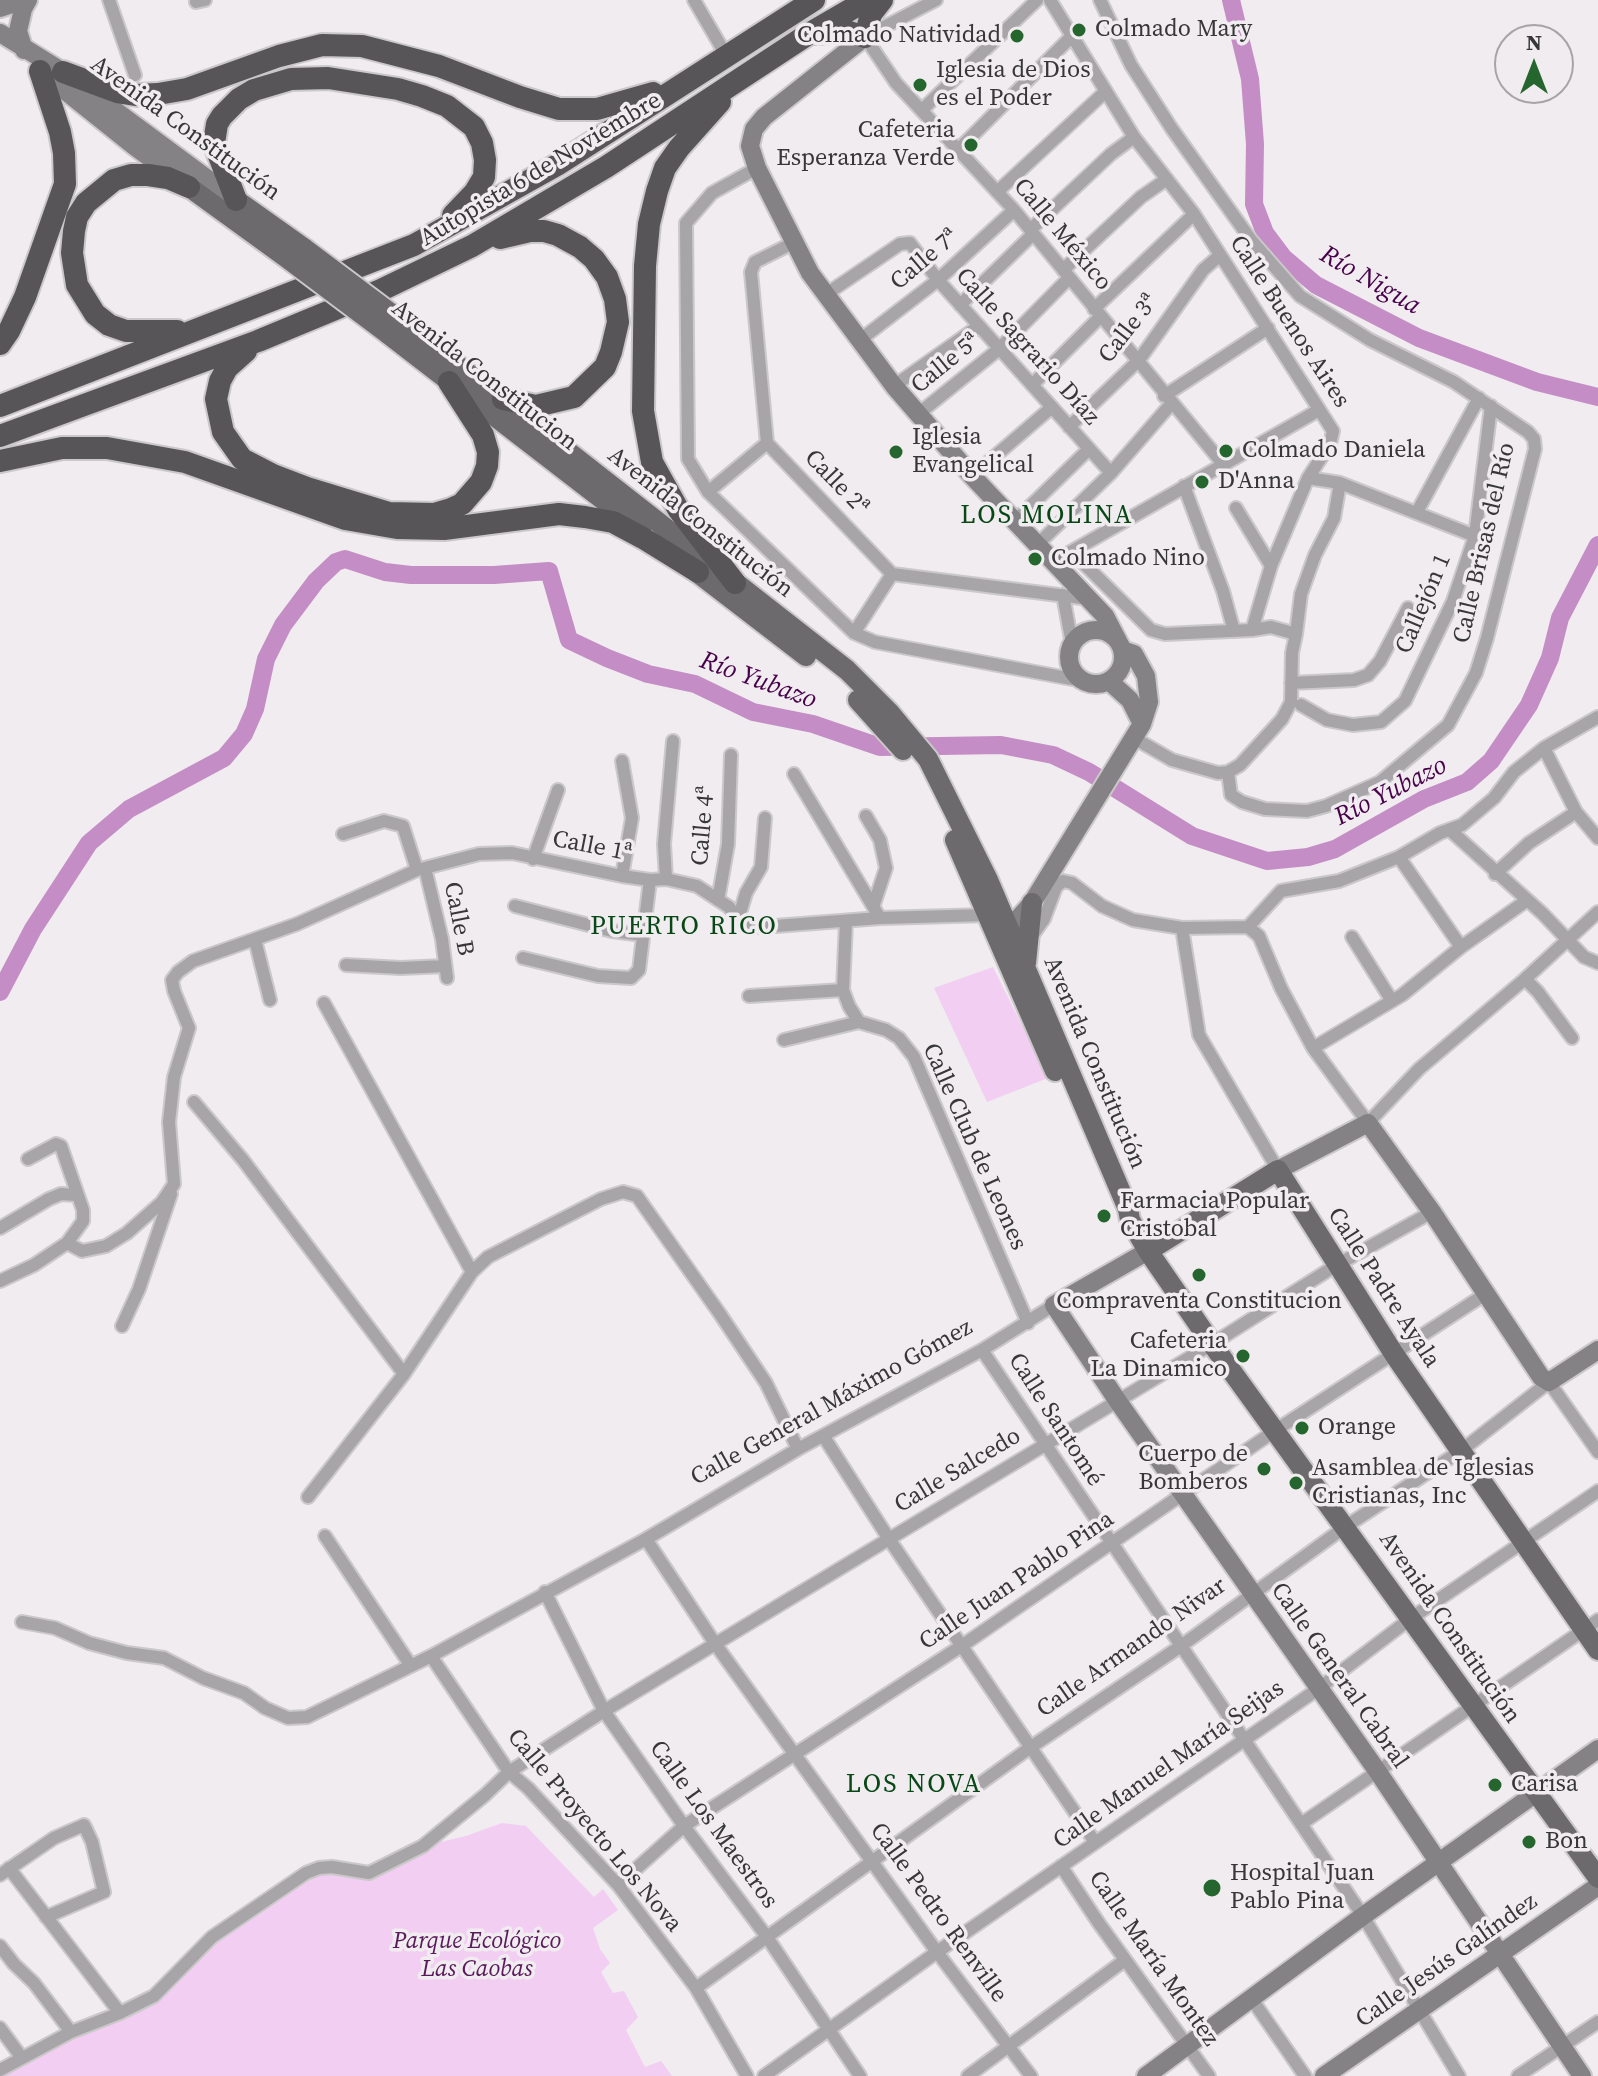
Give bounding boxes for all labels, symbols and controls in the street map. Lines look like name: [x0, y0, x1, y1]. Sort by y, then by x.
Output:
place label: Colmado Mary: [1095, 16, 1252, 44]
marker: Colmado Mary: [1070, 21, 1088, 39]
place label: Colmado Natividad: [797, 22, 1001, 50]
north arrow: [1494, 24, 1574, 104]
marker: Colmado Natividad: [1008, 27, 1026, 45]
text: N: [1526, 27, 1542, 57]
street label: Avenida Constitución: [84, 50, 286, 208]
place label: Iglesia de Dios es el Poder: [936, 57, 1091, 113]
marker: Iglesia de Dios es el Poder: [911, 76, 929, 94]
street label: Autopista 6 de Noviembre: [415, 87, 667, 253]
place label: Cafeteria Esperanza Verde: [776, 117, 955, 173]
marker: Cafeteria Esperanza Verde: [962, 136, 980, 154]
street label: Calle México: [1007, 173, 1117, 297]
street label: Calle 7ª: [885, 223, 965, 297]
street label: Calle Buenos Aires: [1223, 231, 1355, 413]
water label: Río Nigua: [1314, 240, 1426, 322]
street label: Calle Sagrario Díaz: [949, 262, 1105, 432]
street label: Calle 3ª: [1093, 289, 1165, 369]
street label: Avenida Constitucion: [385, 295, 583, 457]
street label: Calle 5ª: [906, 328, 986, 400]
place label: Iglesia Evangelical: [912, 424, 1034, 480]
place label: Colmado Daniela: [1242, 437, 1425, 465]
street label: Calle Brisas del Río: [1448, 440, 1522, 646]
street label: Avenida Constitución: [601, 442, 799, 604]
marker: Colmado Daniela: [1217, 442, 1235, 460]
marker: Iglesia Evangelical: [887, 443, 905, 461]
street label: Calle 2ª: [798, 444, 874, 522]
place label: D'Anna: [1218, 468, 1295, 496]
marker: D'Anna: [1193, 473, 1211, 491]
district label: LOS MOLINA: [960, 500, 1134, 532]
place label: Colmado Nino: [1051, 545, 1205, 573]
marker: Colmado Nino: [1026, 550, 1044, 568]
street label: Callejón 1: [1390, 550, 1458, 658]
water label: Río Yubazo: [695, 646, 821, 716]
water label: Río Yubazo: [1330, 750, 1452, 834]
street label: Calle 4ª: [686, 785, 722, 867]
street label: Calle 1ª: [550, 825, 634, 869]
street label: Calle B: [437, 880, 479, 958]
district label: PUERTO RICO: [590, 911, 778, 943]
street label: Avenida Constitución: [1036, 953, 1152, 1173]
street label: Calle Club de Leones: [915, 1039, 1033, 1255]
place label: Farmacia Popular Cristobal: [1120, 1188, 1309, 1244]
street label: Calle Padre Ayala: [1320, 1203, 1446, 1373]
marker: Farmacia Popular Cristobal: [1095, 1207, 1113, 1225]
marker: Compraventa Constitucion: [1190, 1266, 1208, 1284]
place label: Compraventa Constitucion: [1056, 1288, 1342, 1316]
street label: Calle General Máximo Gómez: [686, 1313, 978, 1493]
place label: Cafeteria La Dinamico: [1090, 1328, 1227, 1384]
marker: Cafeteria La Dinamico: [1234, 1347, 1252, 1365]
street label: Calle Santomé: [1001, 1348, 1109, 1492]
place label: Orange: [1318, 1414, 1396, 1442]
marker: Orange: [1293, 1419, 1311, 1437]
street label: Calle Salcedo: [890, 1422, 1026, 1520]
place label: Cuerpo de Bomberos: [1138, 1441, 1248, 1497]
place label: Asamblea de Iglesias Cristianas, Inc: [1312, 1455, 1534, 1511]
marker: Cuerpo de Bomberos: [1255, 1460, 1273, 1478]
marker: Asamblea de Iglesias Cristianas, Inc: [1287, 1474, 1305, 1492]
street label: Calle Juan Pablo Pina: [914, 1505, 1120, 1657]
street label: Avenida Constitución: [1372, 1527, 1526, 1729]
street label: Calle Armando Nivar: [1032, 1572, 1232, 1724]
street label: Calle General Cabral: [1264, 1578, 1414, 1774]
street label: Calle Manuel María Seijas: [1048, 1674, 1290, 1856]
street label: Calle Proyecto Los Nova: [501, 1723, 687, 1939]
street label: Calle Los Maestros: [642, 1736, 784, 1914]
district label: LOS NOVA: [846, 1769, 982, 1801]
place label: Carisa: [1511, 1771, 1578, 1799]
marker: Carisa: [1486, 1776, 1504, 1794]
street label: Calle Pedro Renville: [863, 1818, 1013, 2008]
place label: Bon: [1545, 1828, 1588, 1856]
marker: Bon: [1520, 1833, 1538, 1851]
place label: Hospital Juan Pablo Pina: [1230, 1860, 1375, 1916]
street label: Calle María Montez: [1082, 1866, 1224, 2052]
marker: Hospital Juan Pablo Pina: [1201, 1877, 1223, 1899]
street label: Calle Jesús Galíndez: [1351, 1888, 1543, 2034]
park label: Parque Ecológico Las Caobas: [393, 1928, 561, 1984]

